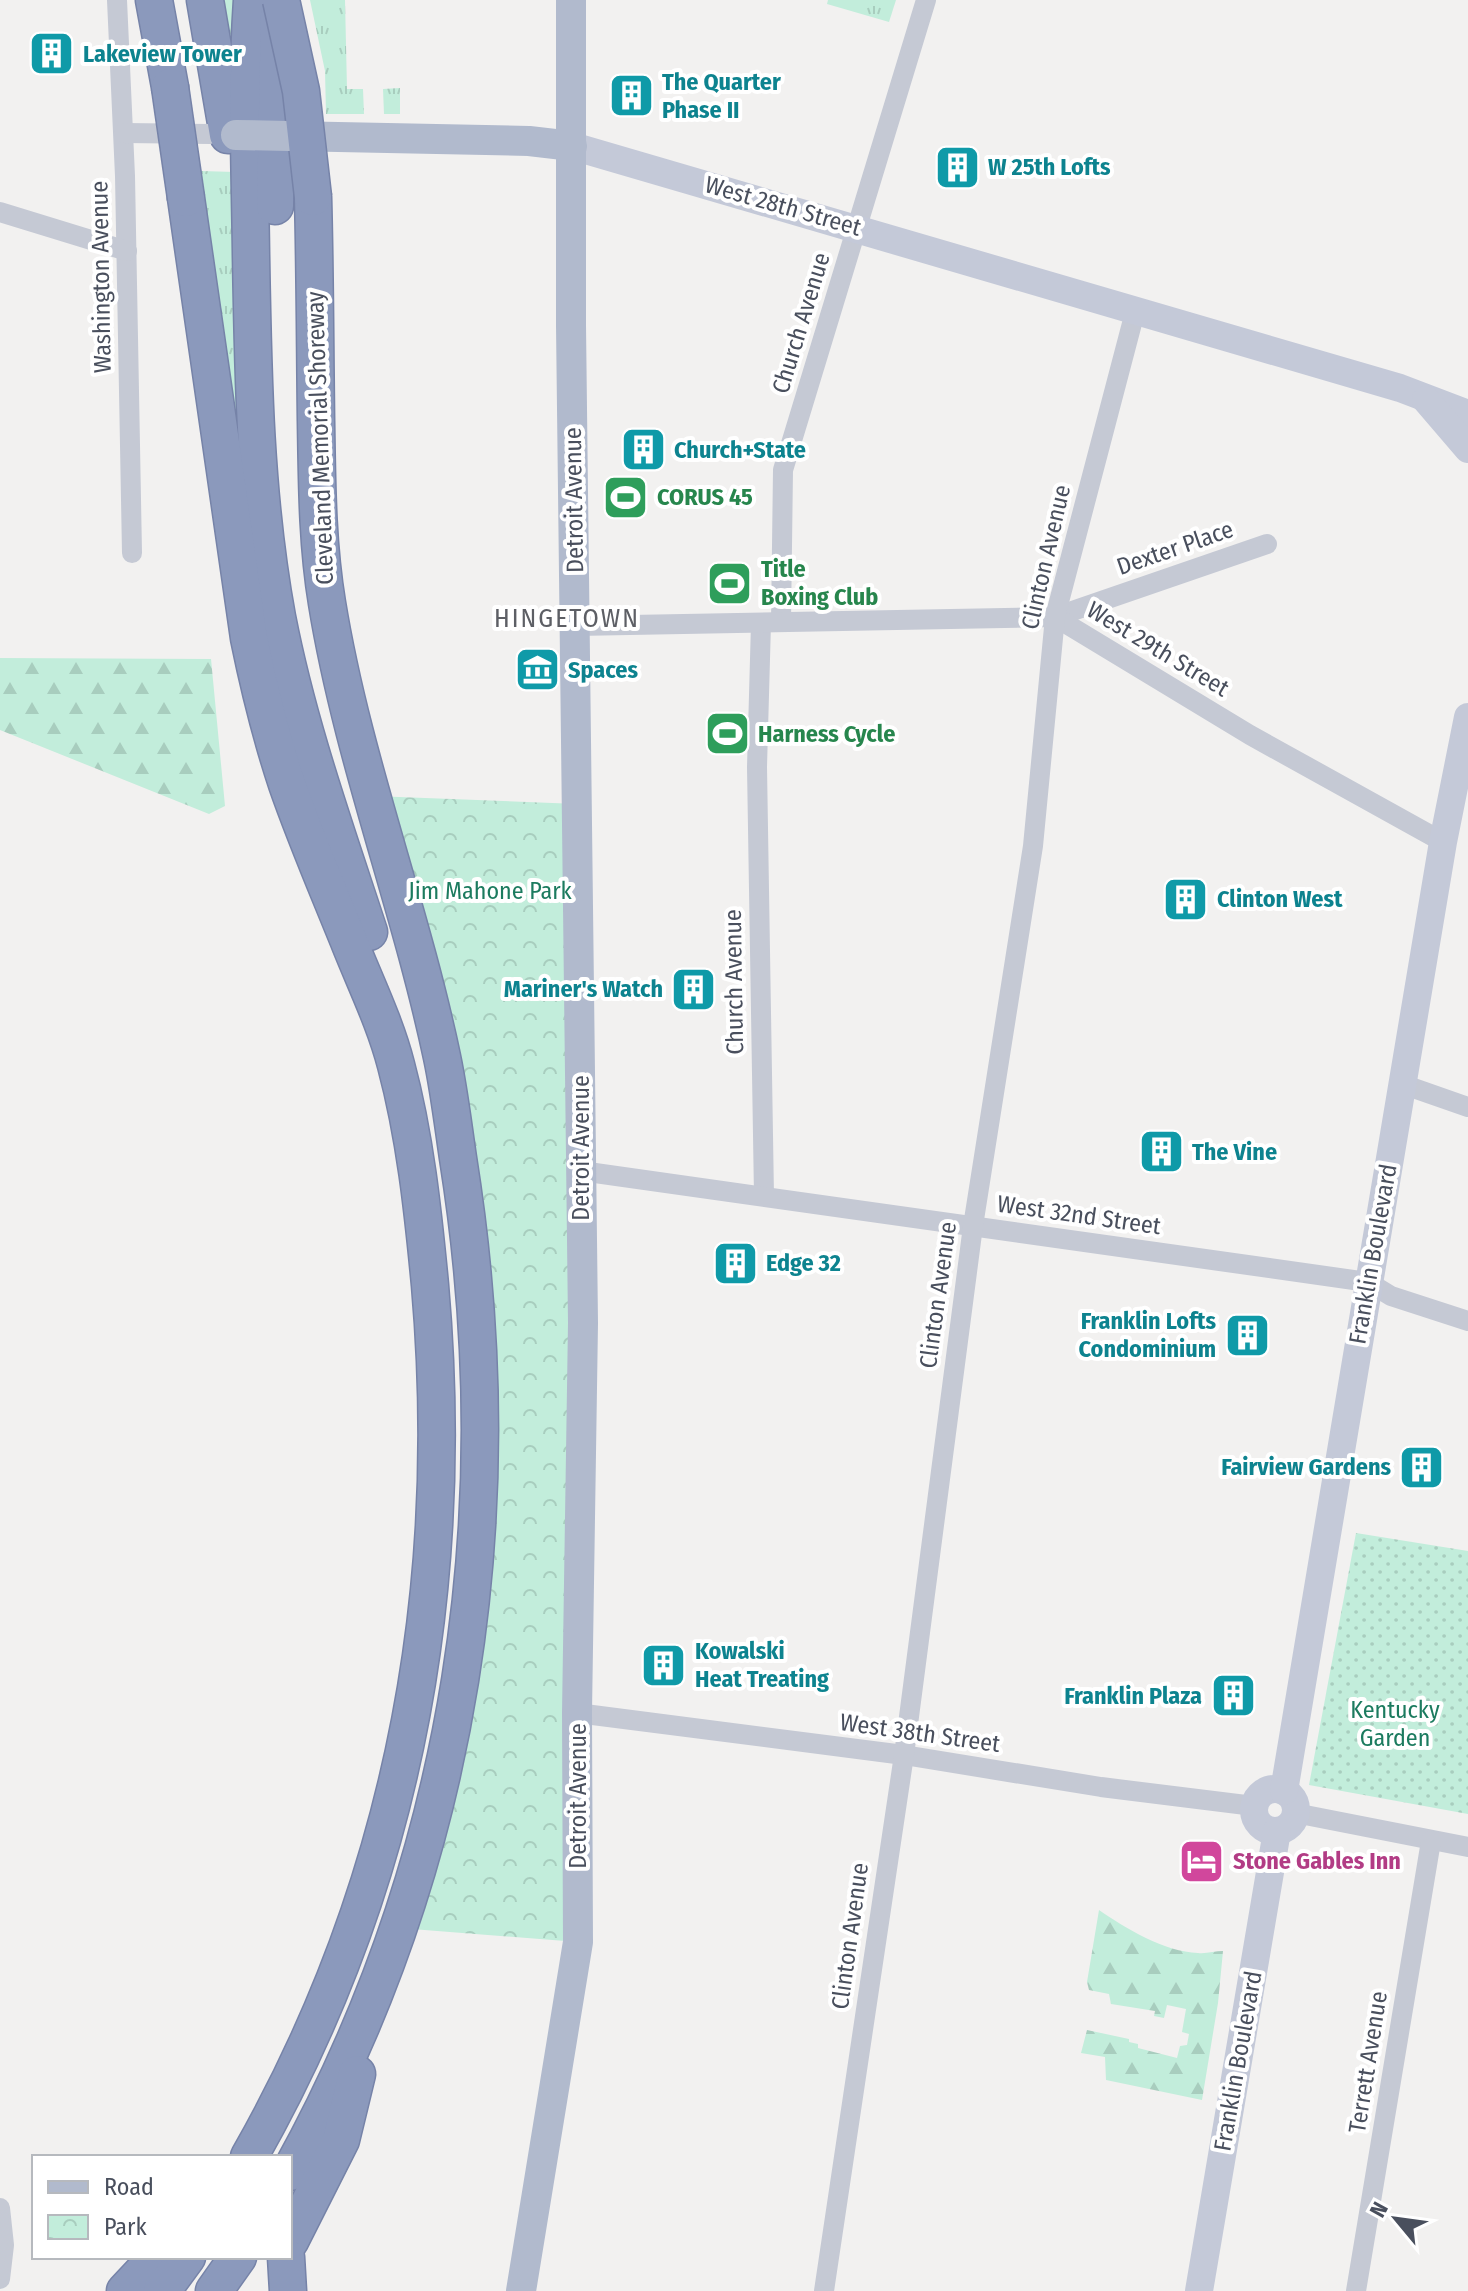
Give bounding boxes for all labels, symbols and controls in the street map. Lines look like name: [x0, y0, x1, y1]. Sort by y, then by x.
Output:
building icon: Lakeview Tower: [28, 30, 76, 78]
place label: Lakeview Tower: [83, 40, 242, 68]
place label: The Quarter Phase II: [662, 68, 781, 124]
building icon: The Quarter Phase II: [607, 72, 655, 120]
building icon: W 25th Lofts: [933, 143, 981, 191]
place label: W 25th Lofts: [988, 153, 1111, 181]
street label: West 28th Street: [702, 170, 864, 242]
street label: Washington Avenue: [85, 181, 117, 373]
street label: Church Avenue: [766, 249, 836, 397]
street label: Cleveland Memorial Shoreway: [301, 290, 339, 585]
building icon: Church+State: [619, 426, 667, 474]
street label: Detroit Avenue: [559, 427, 589, 573]
place label: Church+State: [674, 436, 806, 464]
sports icon: CORUS 45: [602, 473, 650, 521]
street label: Clinton Avenue: [1016, 482, 1076, 632]
place label: CORUS 45: [657, 483, 753, 511]
street label: Dexter Place: [1113, 515, 1237, 581]
place label: Title Boxing Club: [761, 555, 878, 611]
sports icon: Title Boxing Club: [706, 559, 754, 607]
street label: West 29th Street: [1082, 596, 1234, 702]
district label: HINGETOWN: [494, 603, 640, 634]
museum icon: Spaces: [513, 646, 561, 694]
place label: Spaces: [568, 656, 638, 684]
sports icon: Harness Cycle: [703, 710, 751, 758]
place label: Harness Cycle: [758, 720, 895, 748]
building icon: Clinton West: [1162, 875, 1210, 923]
park label: Jim Mahone Park: [408, 877, 573, 905]
place label: Clinton West: [1217, 885, 1343, 913]
street label: Church Avenue: [719, 909, 749, 1055]
building icon: Mariner's Watch: [670, 965, 718, 1013]
place label: Mariner's Watch: [504, 975, 663, 1003]
street label: Detroit Avenue: [567, 1075, 595, 1221]
building icon: The Vine: [1137, 1128, 1185, 1176]
place label: The Vine: [1192, 1138, 1277, 1166]
street label: Franklin Boulevard: [1343, 1162, 1403, 1346]
street label: West 32nd Street: [995, 1190, 1163, 1240]
street label: Clinton Avenue: [914, 1220, 962, 1370]
building icon: Edge 32: [711, 1239, 759, 1287]
place label: Edge 32: [766, 1249, 841, 1277]
place label: Franklin Lofts Condominium: [1079, 1307, 1216, 1363]
building icon: Franklin Lofts Condominium: [1223, 1311, 1271, 1359]
building icon: Fairview Gardens: [1398, 1443, 1446, 1491]
place label: Fairview Gardens: [1221, 1453, 1391, 1481]
place label: Kowalski Heat Treating: [695, 1637, 829, 1693]
building icon: Kowalski Heat Treating: [640, 1641, 688, 1689]
building icon: Franklin Plaza: [1209, 1672, 1257, 1720]
place label: Franklin Plaza: [1064, 1682, 1202, 1710]
park label: Kentucky Garden: [1350, 1696, 1440, 1752]
street label: West 38th Street: [838, 1708, 1002, 1758]
street label: Detroit Avenue: [564, 1723, 592, 1869]
hotel icon: Stone Gables Inn: [1178, 1837, 1226, 1885]
place label: Stone Gables Inn: [1233, 1847, 1401, 1875]
street label: Clinton Avenue: [826, 1861, 874, 2011]
street label: Franklin Boulevard: [1208, 1969, 1268, 2153]
street label: Terrett Avenue: [1343, 1989, 1393, 2135]
legend: [32, 2155, 292, 2259]
text: Road: [104, 2173, 154, 2201]
north arrow: [1356, 2179, 1436, 2259]
text: N: [1364, 2197, 1394, 2222]
text: Park: [104, 2213, 147, 2241]

